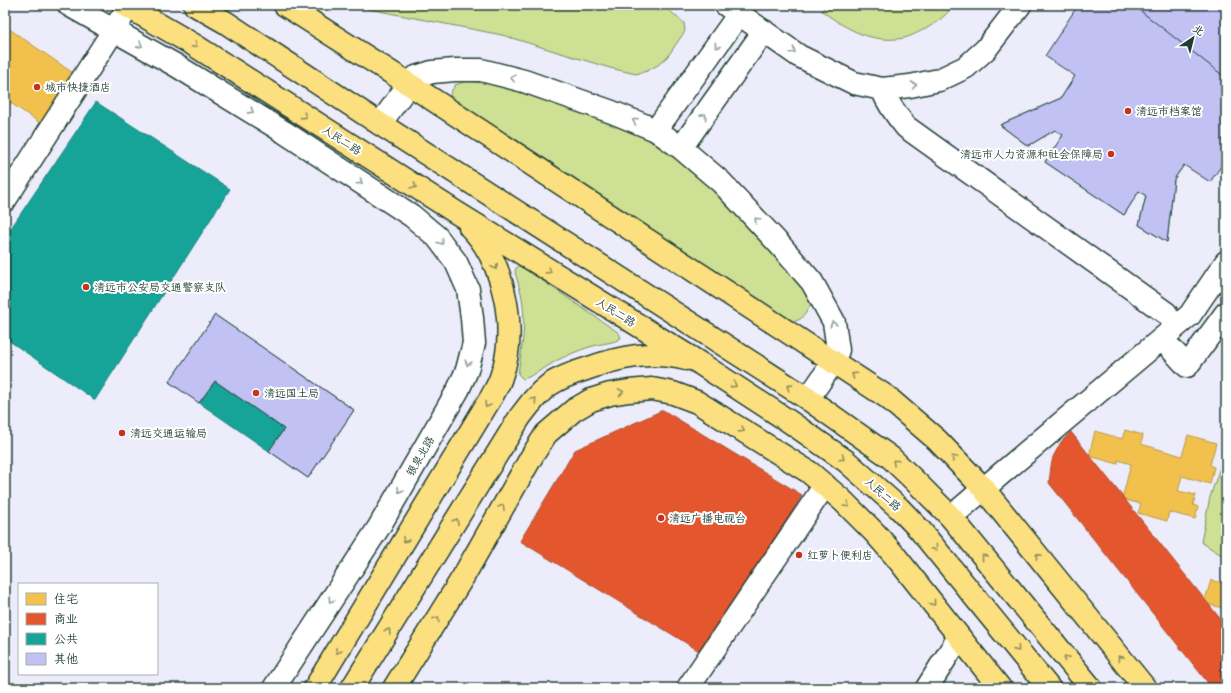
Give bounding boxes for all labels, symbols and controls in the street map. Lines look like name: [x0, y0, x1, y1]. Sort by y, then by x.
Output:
north arrow: [1173, 18, 1213, 58]
text: 北: [1190, 22, 1207, 39]
one-way arrow: [136, 40, 143, 47]
one-way arrow: [191, 41, 198, 48]
one-way arrow: [714, 42, 722, 49]
one-way arrow: [789, 46, 796, 54]
one-way arrow: [510, 75, 516, 83]
place label: 城市快捷酒店: [45, 81, 111, 94]
marker: 城市快捷酒店: [32, 82, 42, 92]
one-way arrow: [911, 82, 917, 90]
place label: 清远市档案馆: [1136, 105, 1202, 118]
marker: 清远市档案馆: [1123, 106, 1133, 116]
one-way arrow: [247, 107, 254, 114]
one-way arrow: [300, 111, 307, 118]
one-way arrow: [699, 113, 706, 120]
one-way arrow: [632, 118, 639, 126]
street label: 人民二路: [320, 123, 364, 158]
place label: 清远市人力资源和社会保障局: [960, 148, 1103, 161]
marker: 清远市人力资源和社会保障局: [1106, 149, 1116, 159]
one-way arrow: [356, 177, 363, 185]
one-way arrow: [410, 181, 417, 189]
one-way arrow: [754, 217, 762, 225]
one-way arrow: [436, 238, 443, 245]
one-way arrow: [490, 263, 498, 271]
one-way arrow: [545, 266, 552, 273]
place label: 清远市公安局交通警察支队: [94, 281, 226, 294]
marker: 清远市公安局交通警察支队: [81, 282, 91, 292]
street label: 人民二路: [594, 295, 638, 330]
one-way arrow: [829, 320, 838, 327]
one-way arrow: [465, 360, 473, 367]
one-way arrow: [851, 372, 858, 380]
one-way arrow: [730, 381, 737, 388]
one-way arrow: [786, 384, 793, 392]
place label: 清远国土局: [264, 387, 319, 400]
marker: 清远国土局: [251, 388, 261, 398]
one-way arrow: [618, 388, 624, 397]
one-way arrow: [529, 397, 536, 404]
one-way arrow: [484, 401, 491, 408]
one-way arrow: [737, 425, 744, 432]
place label: 清远交通运输局: [130, 427, 207, 440]
marker: 清远交通运输局: [117, 428, 127, 438]
street label: 银泉北路: [404, 434, 437, 479]
one-way arrow: [837, 453, 844, 460]
one-way arrow: [951, 455, 959, 462]
one-way arrow: [892, 459, 900, 467]
street label: 人民二路: [862, 475, 903, 514]
one-way arrow: [397, 486, 404, 493]
one-way arrow: [842, 500, 850, 508]
one-way arrow: [498, 504, 505, 511]
place label: 清远广播电视台: [669, 512, 746, 525]
marker: 清远广播电视台: [656, 513, 666, 523]
one-way arrow: [451, 518, 458, 525]
one-way arrow: [402, 536, 410, 543]
one-way arrow: [930, 544, 937, 551]
place label: 红萝卜便利店: [807, 549, 873, 562]
marker: 红萝卜便利店: [794, 550, 804, 560]
one-way arrow: [1036, 554, 1043, 561]
one-way arrow: [981, 555, 988, 562]
legend: [18, 583, 158, 675]
text: 住宅: [54, 592, 78, 606]
one-way arrow: [328, 596, 336, 603]
one-way arrow: [928, 598, 935, 606]
text: 商业: [54, 612, 78, 626]
one-way arrow: [432, 616, 439, 623]
one-way arrow: [383, 628, 390, 635]
text: 公共: [54, 632, 78, 646]
one-way arrow: [1013, 644, 1020, 651]
one-way arrow: [335, 647, 342, 654]
text: 其他: [54, 652, 78, 666]
one-way arrow: [1064, 655, 1071, 662]
one-way arrow: [1118, 655, 1125, 662]

